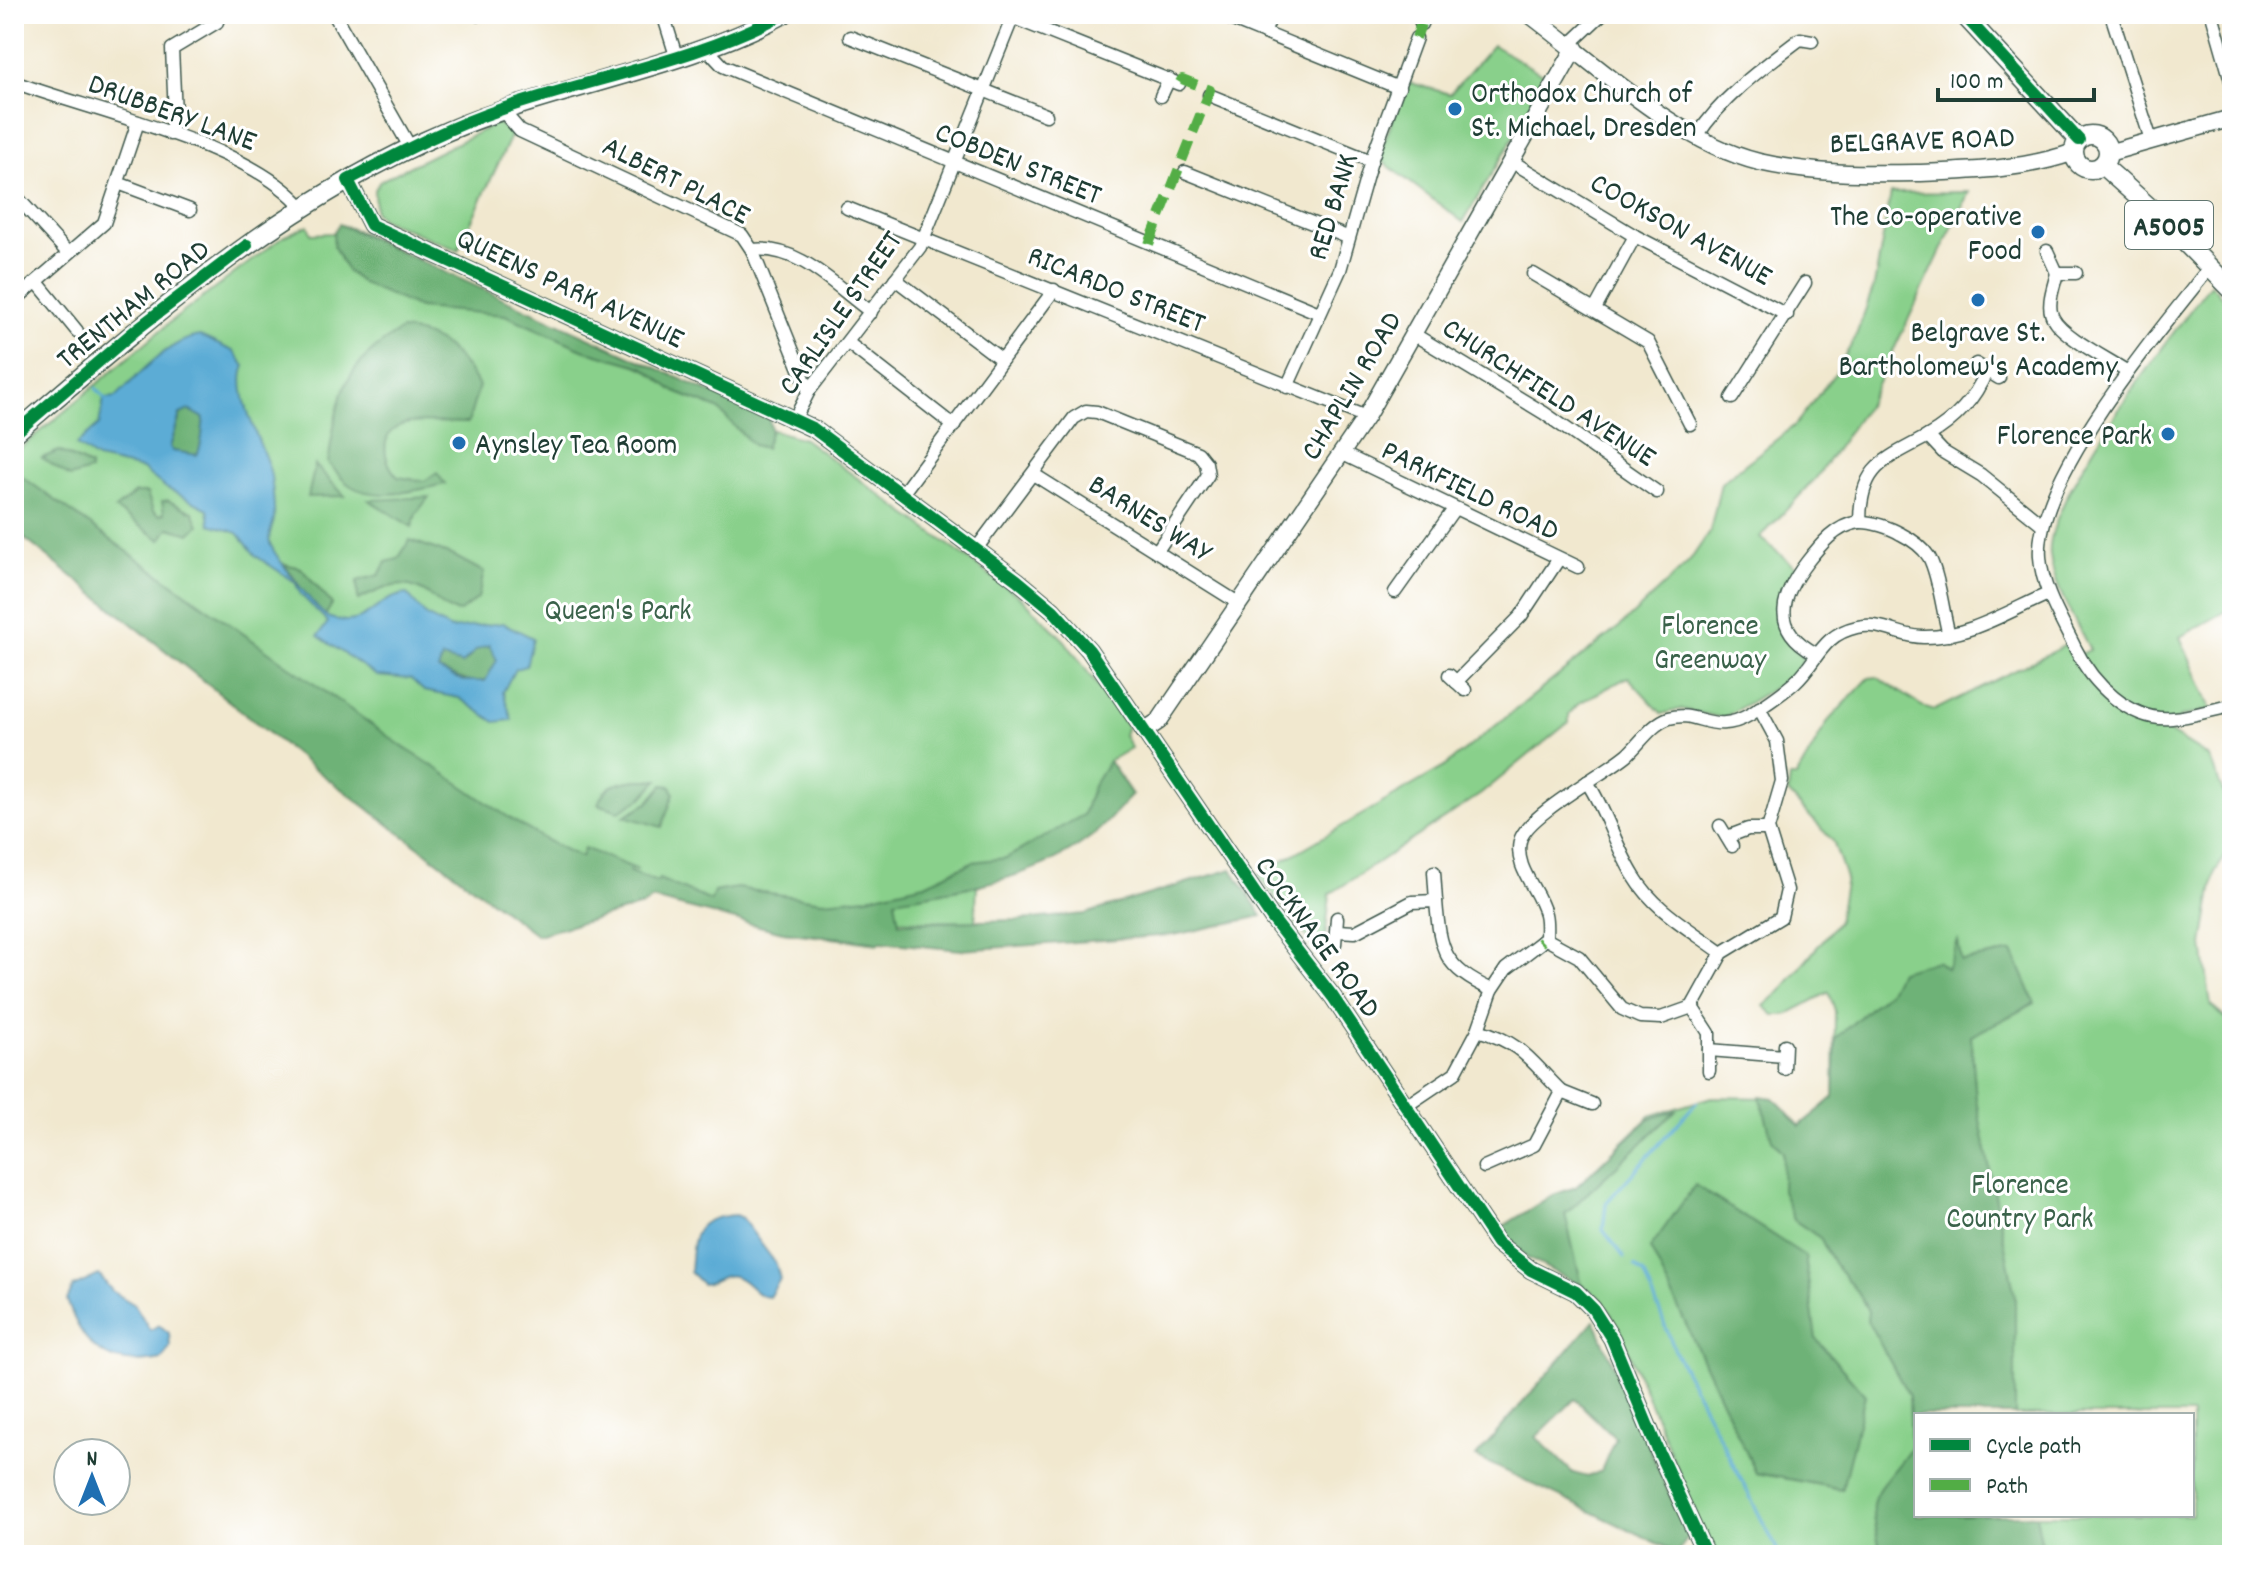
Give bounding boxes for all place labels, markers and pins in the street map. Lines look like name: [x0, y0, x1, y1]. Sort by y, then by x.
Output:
place label: Orthodox Church of St. Michael, Dresden: [1471, 75, 1697, 152]
marker: Orthodox Church of St. Michael, Dresden: [1446, 100, 1464, 118]
place label: The Co-operative Food: [1830, 198, 2022, 275]
marker: The Co-operative Food: [2029, 223, 2047, 241]
marker: Belgrave St. Bartholomew's Academy: [1969, 291, 1987, 309]
place label: Belgrave St. Bartholomew's Academy: [1838, 314, 2118, 391]
place label: Florence Park: [1997, 417, 2152, 460]
marker: Florence Park: [2159, 425, 2177, 443]
place label: Aynsley Tea Room: [475, 426, 677, 469]
marker: Aynsley Tea Room: [450, 434, 468, 452]

